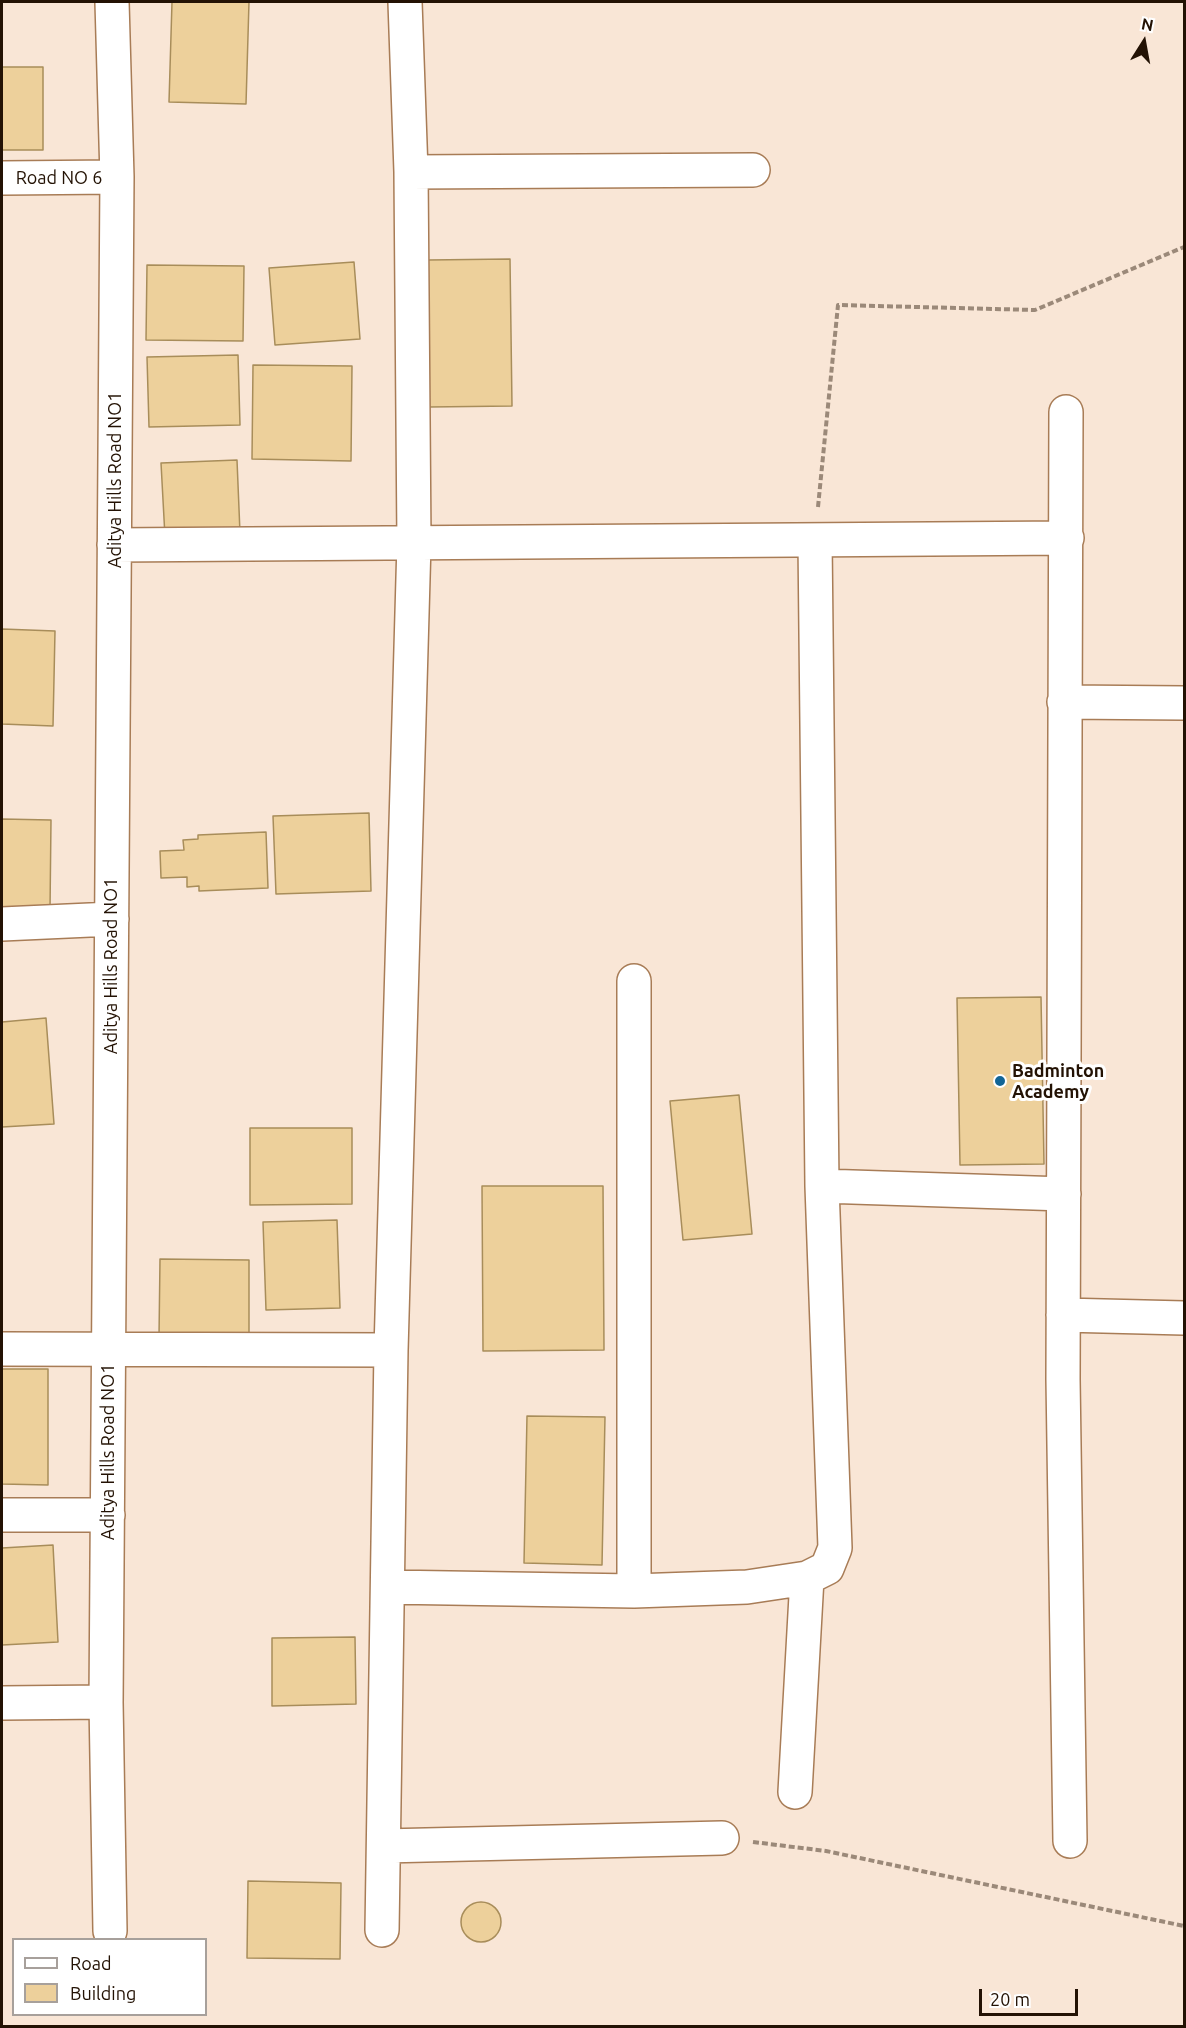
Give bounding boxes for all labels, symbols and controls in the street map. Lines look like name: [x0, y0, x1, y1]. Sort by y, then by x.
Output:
north arrow: [1114, 12, 1174, 72]
text: N: [1140, 14, 1155, 34]
street label: Road NO 6: [16, 167, 102, 189]
street label: Aditya Hills Road NO1: [104, 392, 126, 568]
street label: Aditya Hills Road NO1: [100, 878, 122, 1054]
place label: Badminton Academy: [1012, 1060, 1104, 1102]
marker: Badminton Academy: [993, 1074, 1007, 1088]
street label: Aditya Hills Road NO1: [97, 1364, 119, 1540]
legend: [12, 1938, 207, 2016]
text: Road: [70, 1953, 112, 1973]
scale bar: [982, 1977, 1081, 2015]
text: Building: [70, 1983, 136, 2003]
text: 20 m: [990, 1989, 1030, 2009]

